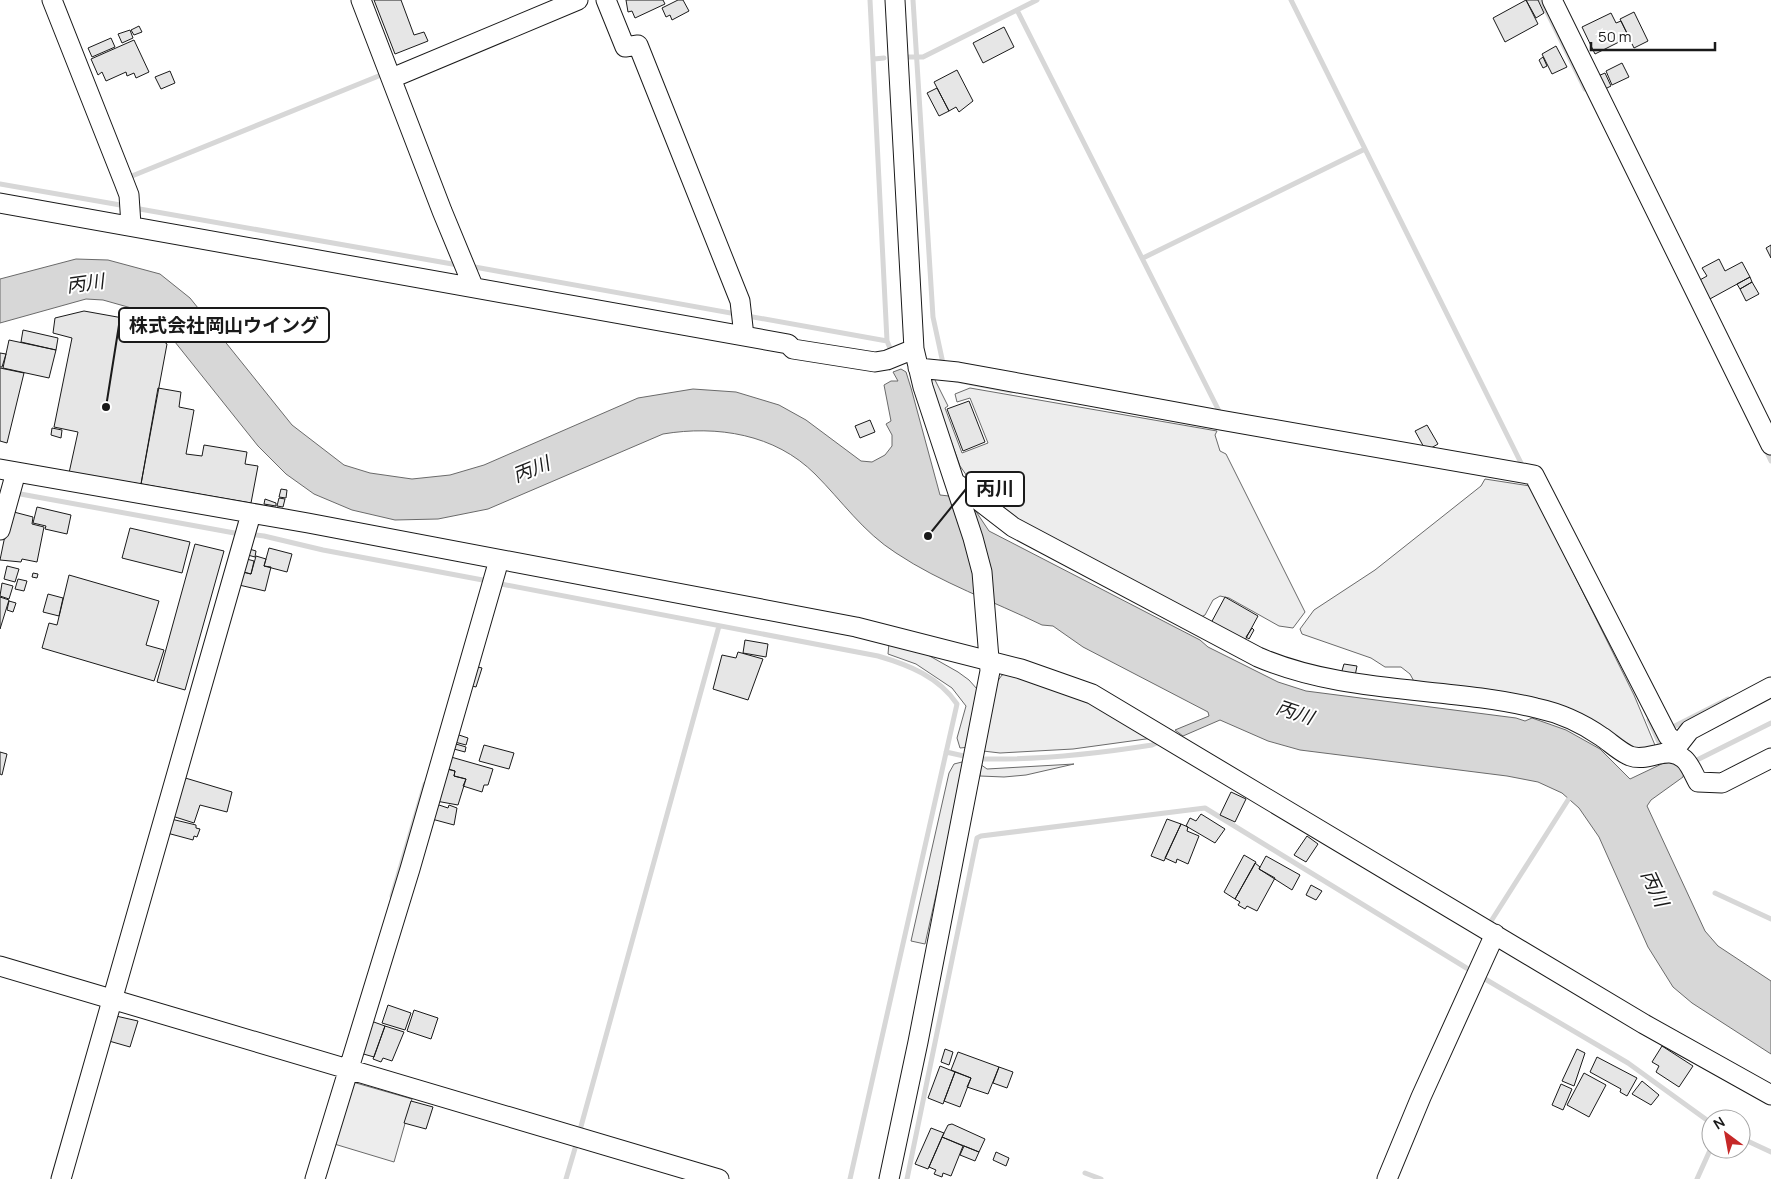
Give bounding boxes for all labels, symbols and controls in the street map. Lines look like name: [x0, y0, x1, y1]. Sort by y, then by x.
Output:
scale bar: [1591, 20, 1715, 52]
text: 50 m: [1598, 26, 1632, 47]
water label: 丙川: [64, 267, 108, 299]
callout: 株式会社岡山ウイング: [119, 308, 329, 342]
text: 株式会社岡山ウイング: [129, 312, 319, 338]
water label: 丙川: [509, 449, 555, 488]
callout: 丙川: [966, 472, 1024, 506]
text: 丙川: [976, 475, 1014, 501]
water label: 丙川: [1273, 694, 1319, 731]
water label: 丙川: [1635, 865, 1676, 913]
north arrow: [1701, 1109, 1751, 1159]
text: N: [1710, 1112, 1728, 1133]

